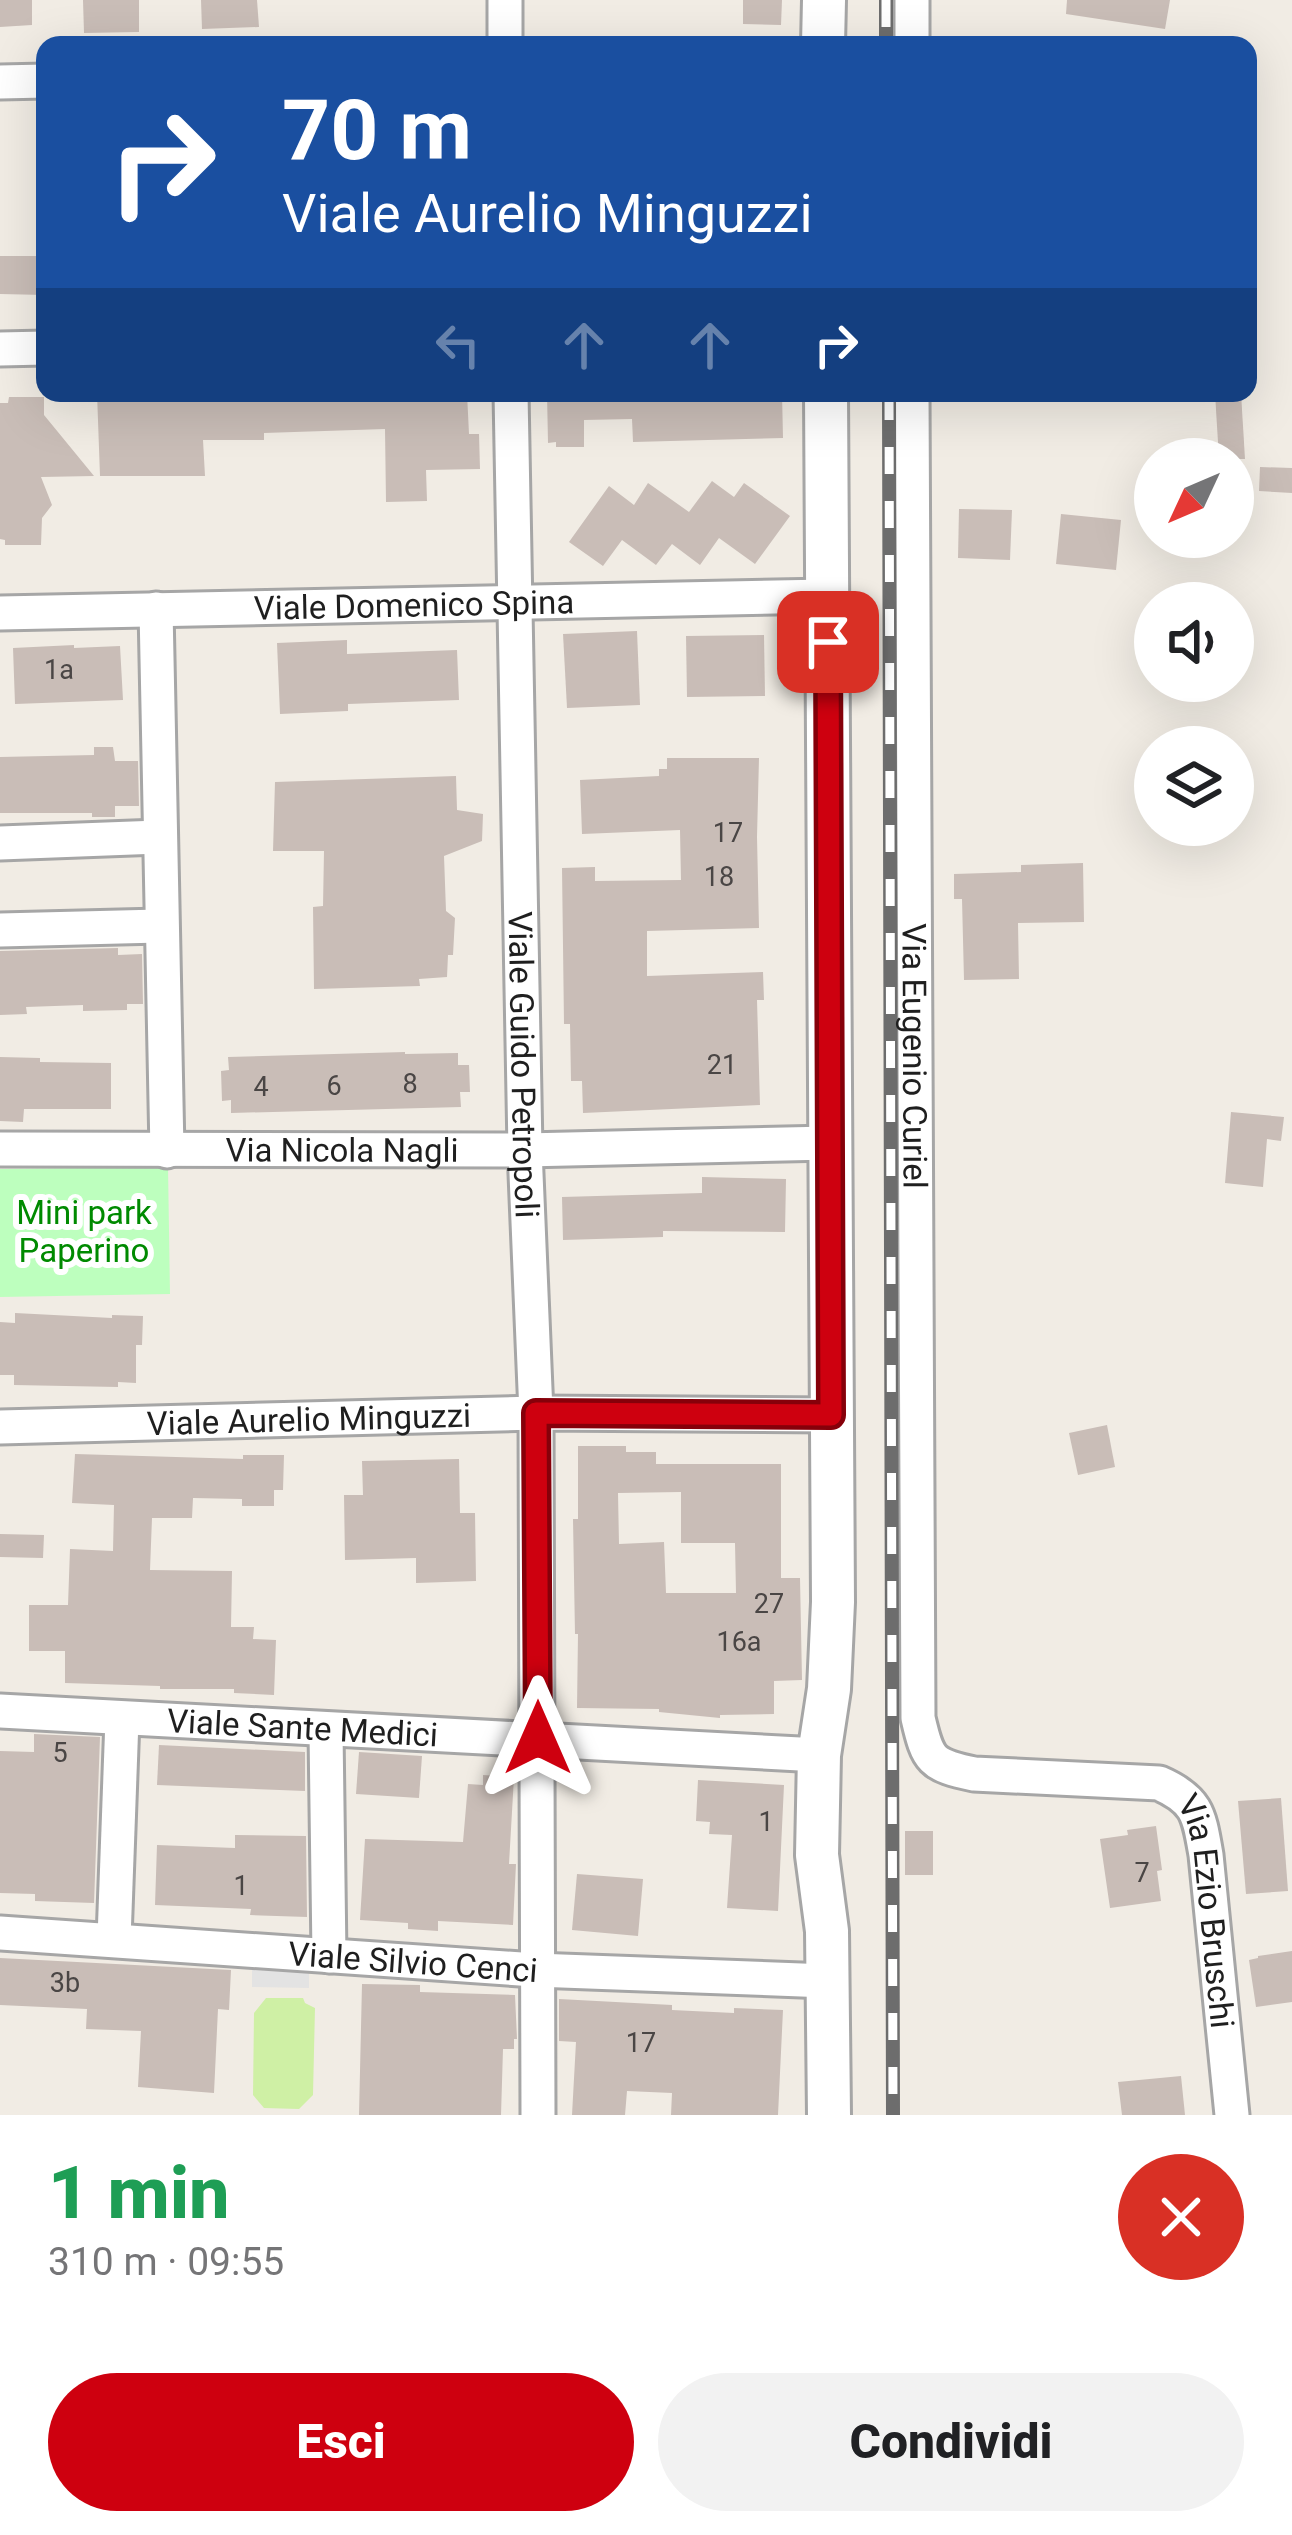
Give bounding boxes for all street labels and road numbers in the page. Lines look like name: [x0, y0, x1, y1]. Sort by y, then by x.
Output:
street label: Viale Domenico Spina: [253, 582, 575, 627]
street label: Viale Guido Petropoli: [501, 911, 547, 1219]
street label: Via Eugenio Curiel: [895, 923, 935, 1189]
street label: Via Nicola Nagli: [225, 1130, 459, 1169]
street label: Viale Aurelio Minguzzi: [146, 1395, 472, 1443]
street label: Viale Sante Medici: [166, 1701, 439, 1754]
street label: Via Ezio Bruschi: [1170, 1786, 1243, 2030]
street label: Viale Silvio Cenci: [287, 1933, 539, 1990]

